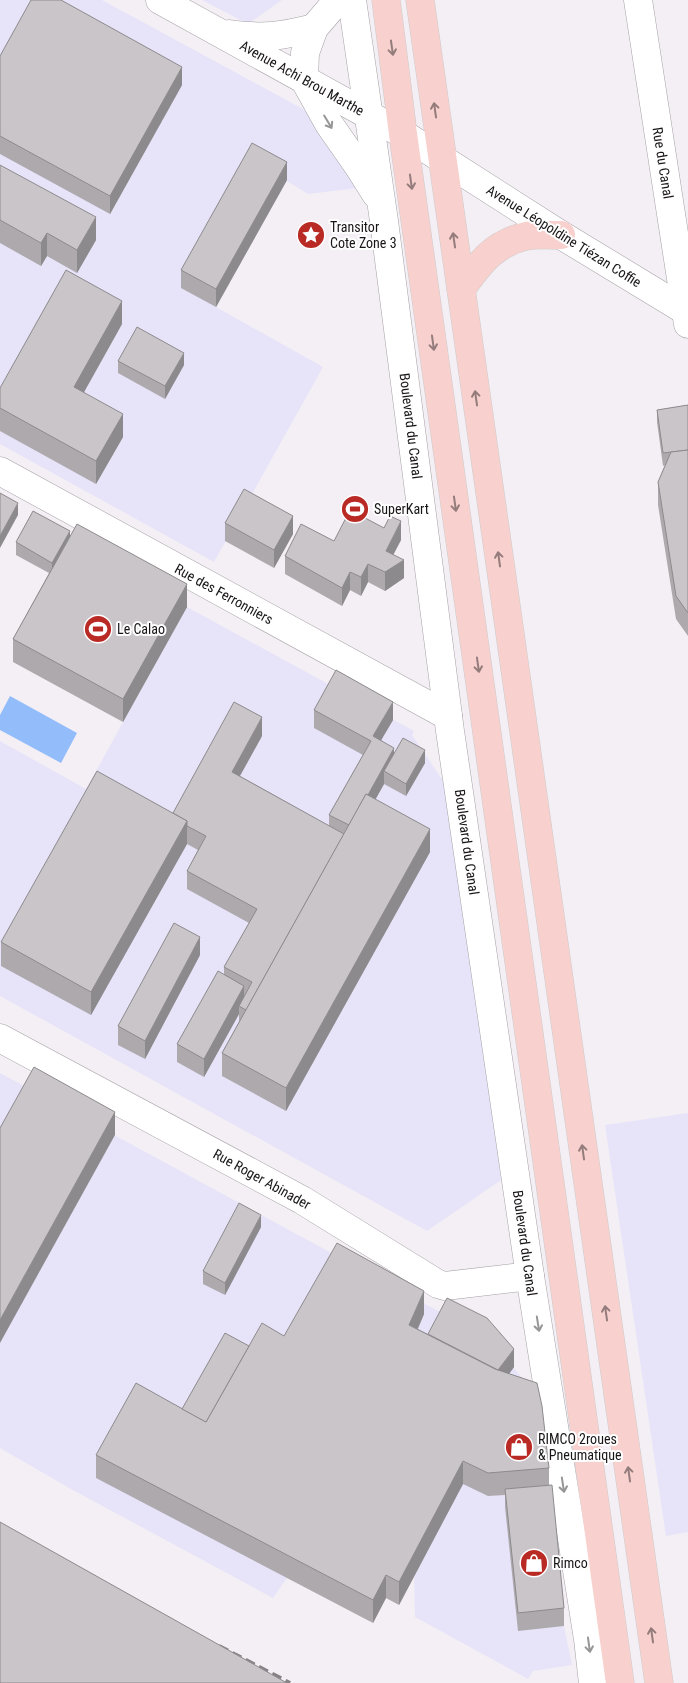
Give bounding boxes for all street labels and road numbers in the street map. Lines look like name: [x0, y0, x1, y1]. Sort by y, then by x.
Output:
street label: Avenue Achi Brou Marthe: [237, 37, 367, 119]
street label: Rue du Canal: [649, 126, 677, 200]
street label: Avenue Léopoldine Tiézan Coffie: [484, 182, 645, 290]
street label: Boulevard du Canal: [397, 372, 425, 480]
street label: Rue des Ferronniers: [172, 560, 276, 628]
street label: Boulevard du Canal: [452, 788, 482, 896]
street label: Rue Roger Abinader: [211, 1146, 313, 1212]
street label: Boulevard du Canal: [510, 1189, 540, 1297]

